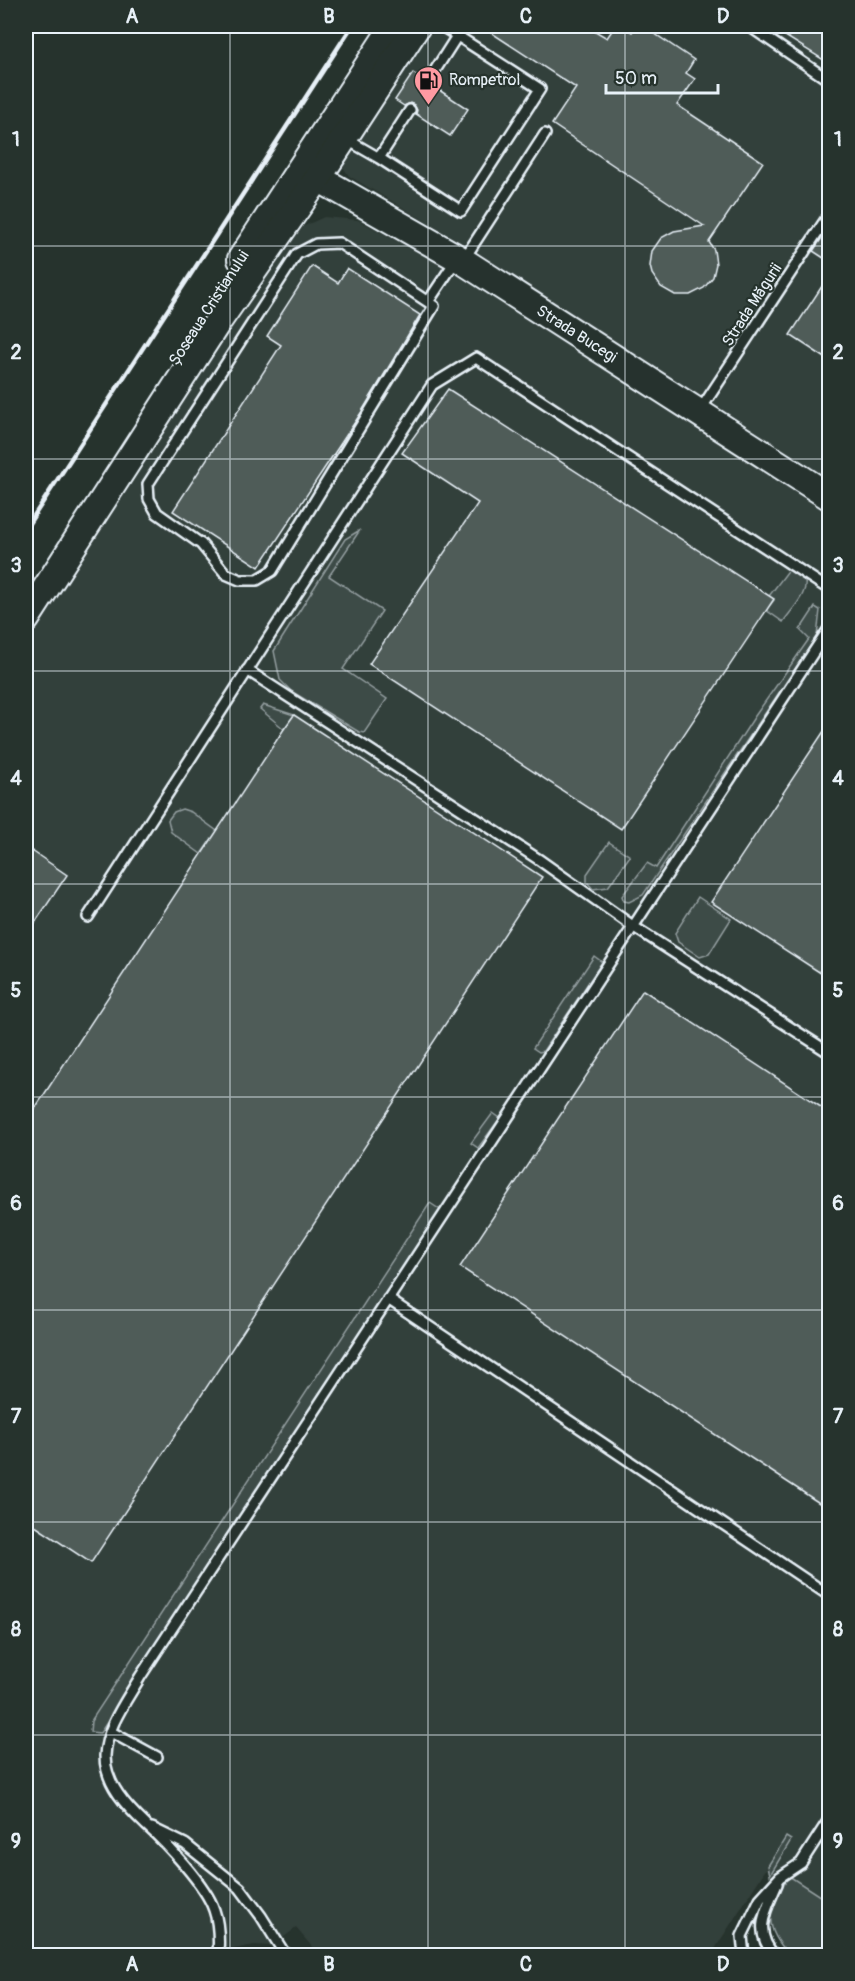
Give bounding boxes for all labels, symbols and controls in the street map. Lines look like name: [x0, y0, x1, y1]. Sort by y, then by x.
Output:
text: A: [126, 4, 139, 29]
text: B: [323, 4, 335, 29]
text: C: [520, 4, 532, 29]
text: D: [717, 4, 730, 29]
scale bar: [606, 57, 718, 95]
fuel station icon: Rompetrol: [412, 64, 444, 106]
text: 50 m: [615, 67, 657, 90]
place label: Rompetrol: [449, 70, 520, 90]
text: 1: [12, 127, 20, 152]
text: 1: [834, 127, 842, 152]
street label: Șoseaua Cristianului: [164, 247, 254, 369]
street label: Strada Măgurii: [718, 260, 786, 350]
street label: Strada Bucegi: [532, 301, 621, 367]
text: 2: [10, 340, 22, 365]
text: 2: [832, 340, 844, 365]
text: 3: [10, 553, 22, 578]
text: 3: [832, 553, 844, 578]
text: 4: [10, 766, 22, 791]
text: 4: [832, 766, 844, 791]
text: 5: [11, 978, 22, 1003]
text: 5: [833, 978, 844, 1003]
text: 6: [10, 1191, 22, 1216]
text: 6: [832, 1191, 844, 1216]
text: 7: [11, 1404, 22, 1429]
text: 7: [833, 1404, 844, 1429]
text: 8: [11, 1617, 21, 1642]
text: 8: [833, 1617, 843, 1642]
text: 9: [11, 1829, 21, 1854]
text: 9: [833, 1829, 843, 1854]
text: A: [126, 1952, 139, 1977]
text: B: [323, 1952, 335, 1977]
text: C: [520, 1952, 532, 1977]
text: D: [717, 1952, 730, 1977]

